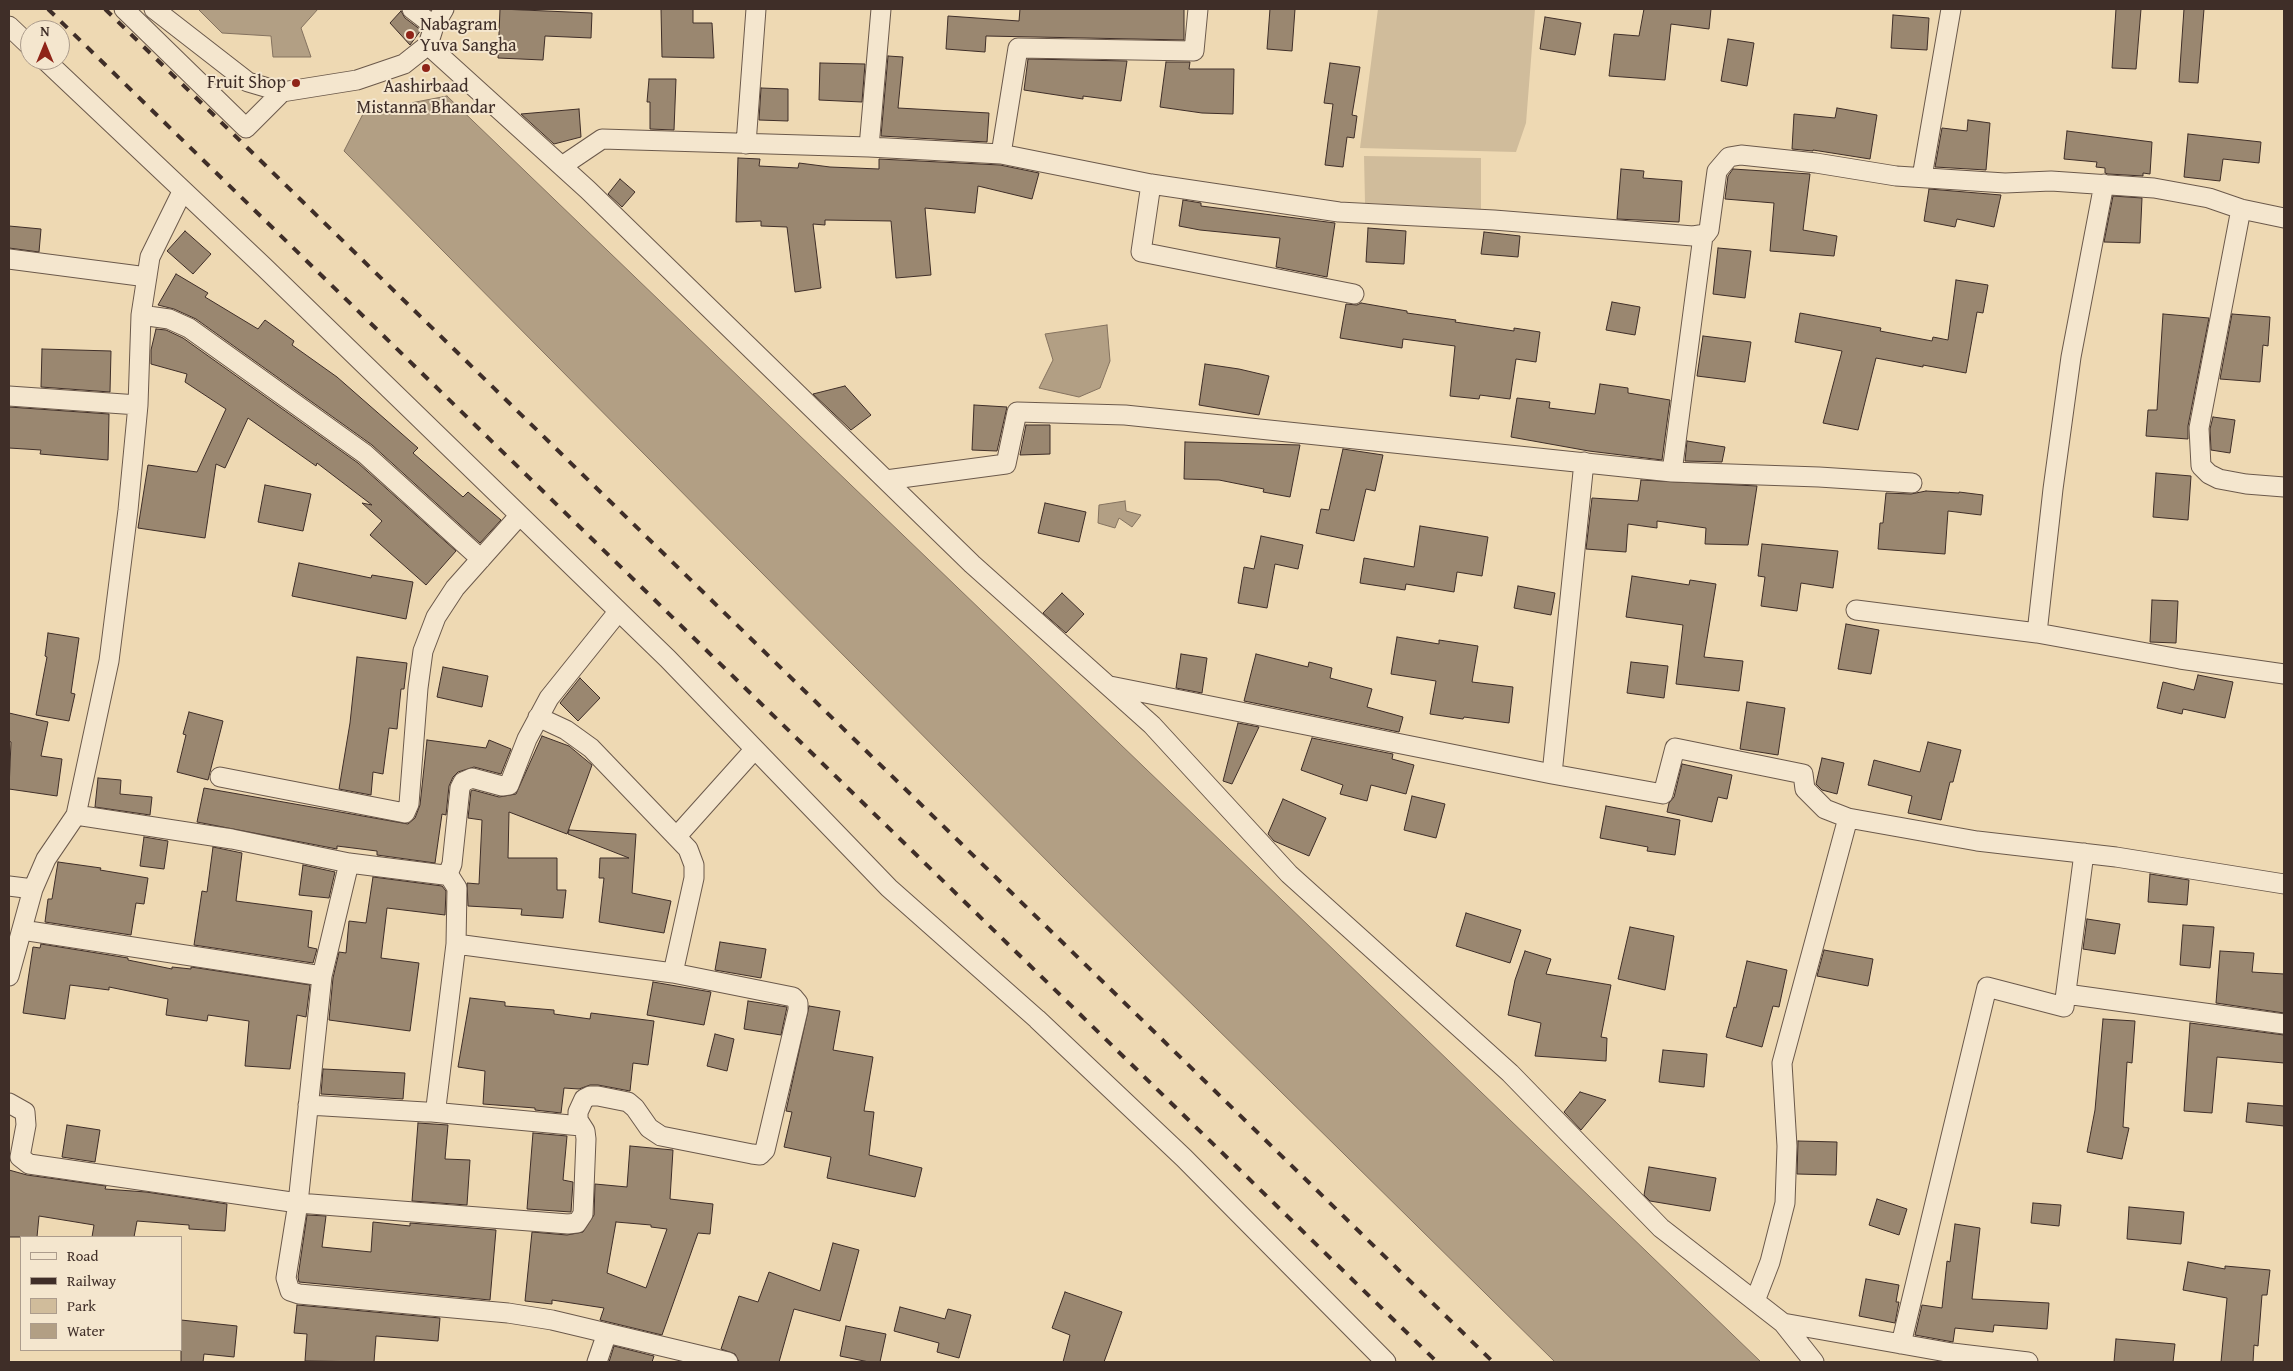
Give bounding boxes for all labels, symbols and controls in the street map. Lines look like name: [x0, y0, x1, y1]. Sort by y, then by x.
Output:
place label: Nabagram Yuva Sangha: [420, 14, 517, 56]
north arrow: [20, 20, 70, 70]
text: N: [40, 21, 50, 41]
marker: Nabagram Yuva Sangha: [404, 29, 416, 41]
marker: Aashirbaad Mistanna Bhandar: [420, 62, 432, 74]
place label: Fruit Shop: [207, 72, 286, 94]
place label: Aashirbaad Mistanna Bhandar: [357, 76, 495, 118]
marker: Fruit Shop: [290, 77, 302, 89]
legend: [20, 1236, 182, 1351]
text: Road: [67, 1245, 98, 1266]
text: Railway: [67, 1270, 116, 1291]
text: Park: [67, 1295, 96, 1316]
text: Water: [67, 1320, 105, 1341]

